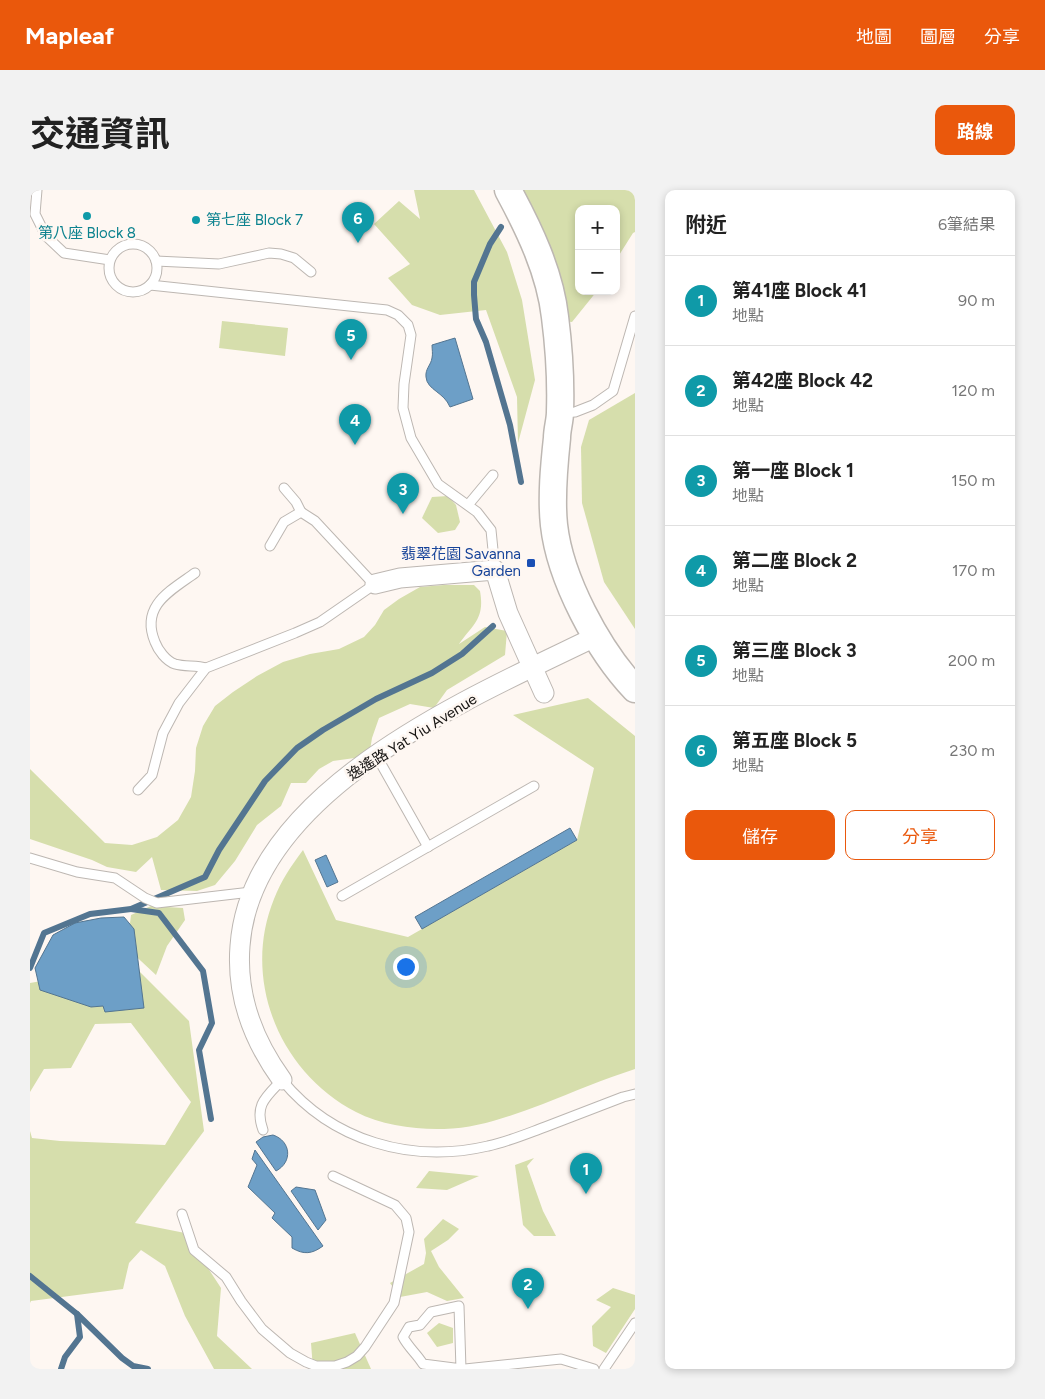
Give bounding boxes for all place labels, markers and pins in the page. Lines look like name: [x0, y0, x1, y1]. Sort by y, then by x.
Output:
pin: 6: [342, 202, 374, 243]
marker: 第八座 Block 8: [81, 210, 93, 222]
place label: 第七座 Block 7: [206, 211, 303, 229]
marker: 第七座 Block 7: [190, 214, 202, 226]
place label: 第八座 Block 8: [38, 224, 136, 242]
pin: 5: [335, 319, 367, 360]
pin: 4: [339, 404, 371, 445]
pin: 3: [387, 473, 419, 514]
place label: 翡翠花園 Savanna Garden: [401, 545, 521, 580]
marker: 翡翠花園 Savanna Garden: [525, 557, 537, 569]
pin: 1: [570, 1153, 602, 1194]
pin: 2: [512, 1268, 544, 1309]

